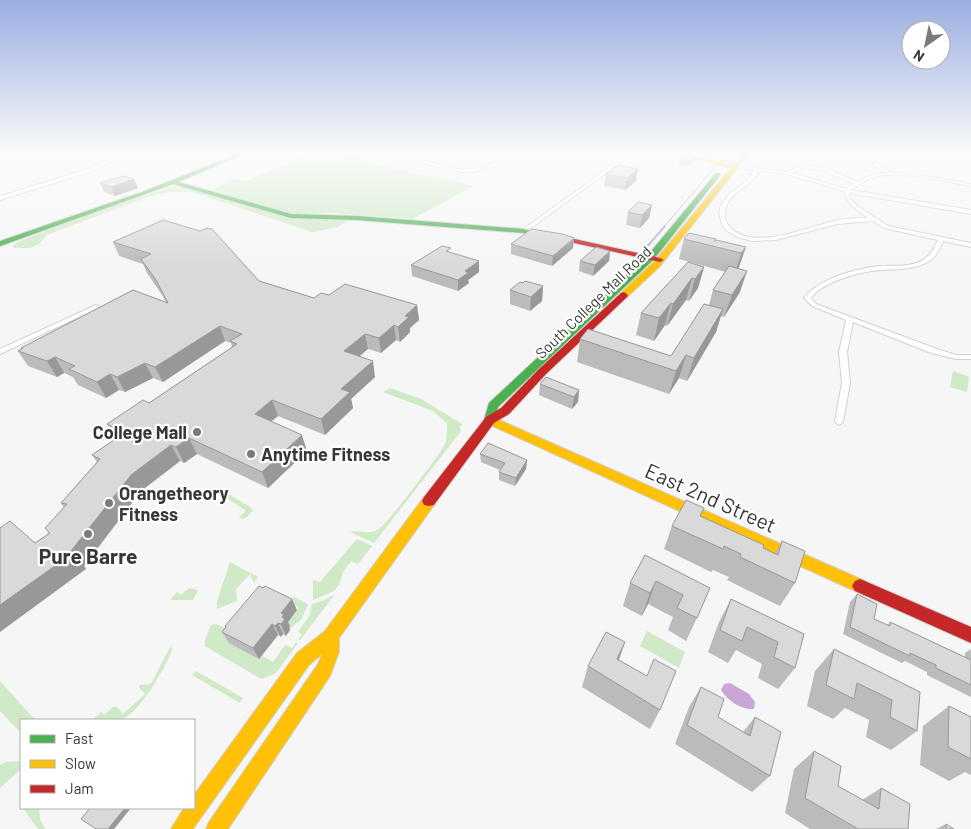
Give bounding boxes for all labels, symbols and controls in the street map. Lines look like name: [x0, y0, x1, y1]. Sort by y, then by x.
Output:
north arrow: [901, 20, 951, 70]
text: N: [910, 47, 927, 66]
street label: South College Mall Road: [531, 242, 655, 362]
place label: College Mall: [93, 421, 187, 443]
marker: College Mall: [191, 426, 203, 438]
place label: Anytime Fitness: [261, 443, 390, 465]
marker: Anytime Fitness: [245, 448, 257, 460]
street label: East 2nd Street: [642, 457, 780, 537]
place label: Orangetheory Fitness: [119, 482, 229, 525]
marker: Orangetheory Fitness: [103, 497, 115, 509]
marker: Pure Barre: [82, 528, 94, 540]
place label: Pure Barre: [39, 543, 137, 568]
legend: [20, 719, 195, 809]
text: Fast: [65, 729, 93, 747]
text: Slow: [65, 754, 96, 772]
text: Jam: [65, 779, 94, 797]

